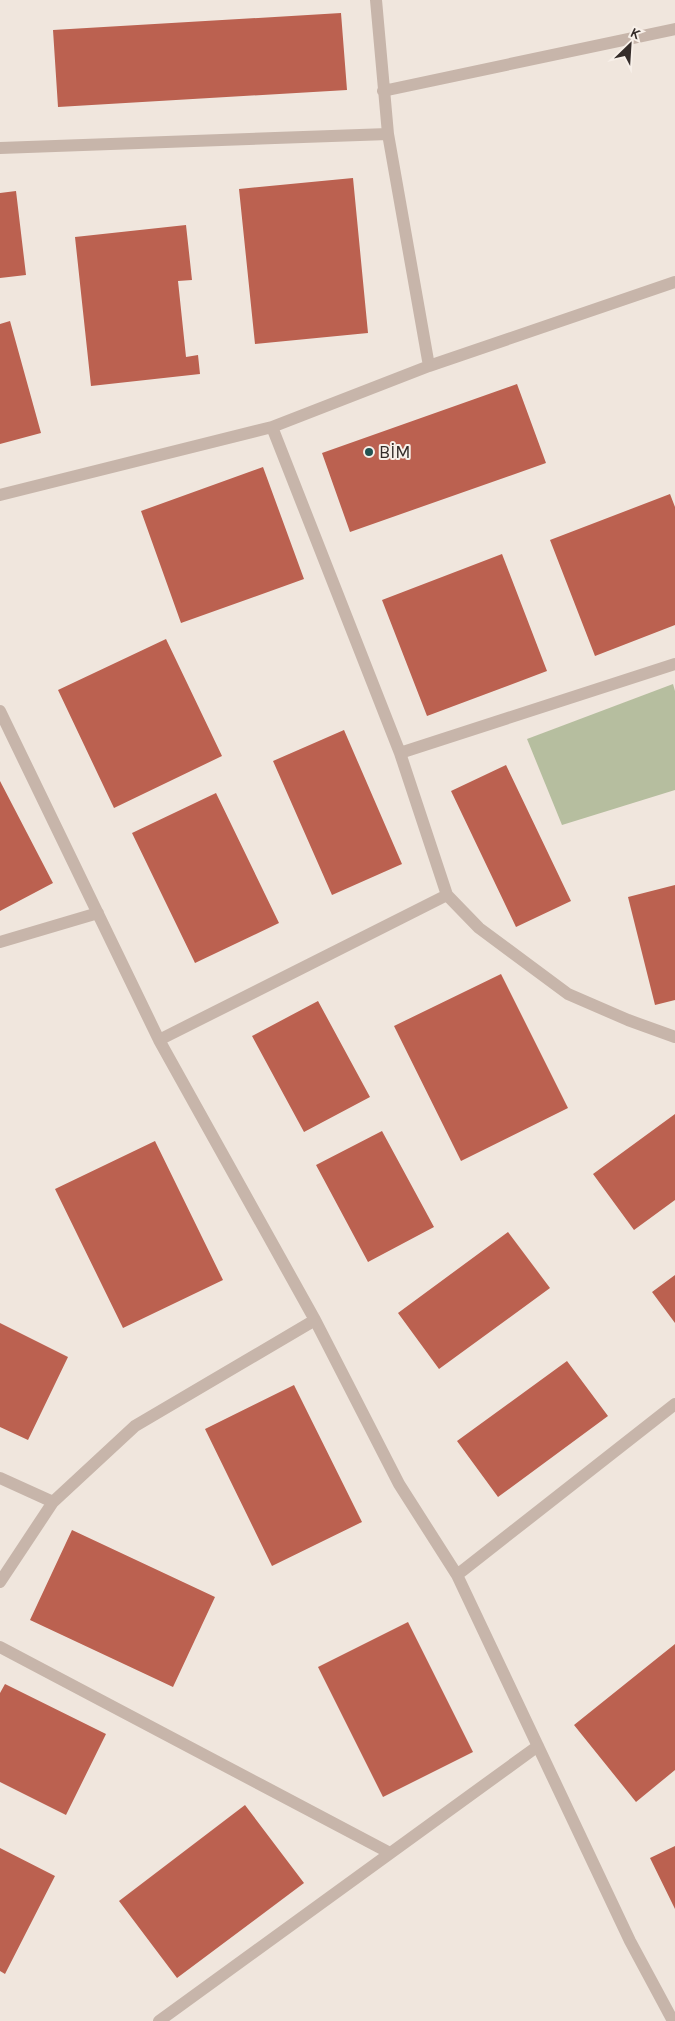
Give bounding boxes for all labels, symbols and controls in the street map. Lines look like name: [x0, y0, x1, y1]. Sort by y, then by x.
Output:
north arrow: [605, 20, 655, 70]
text: K: [628, 24, 644, 44]
place label: BİM: [379, 441, 410, 463]
marker: BİM: [363, 446, 375, 458]

